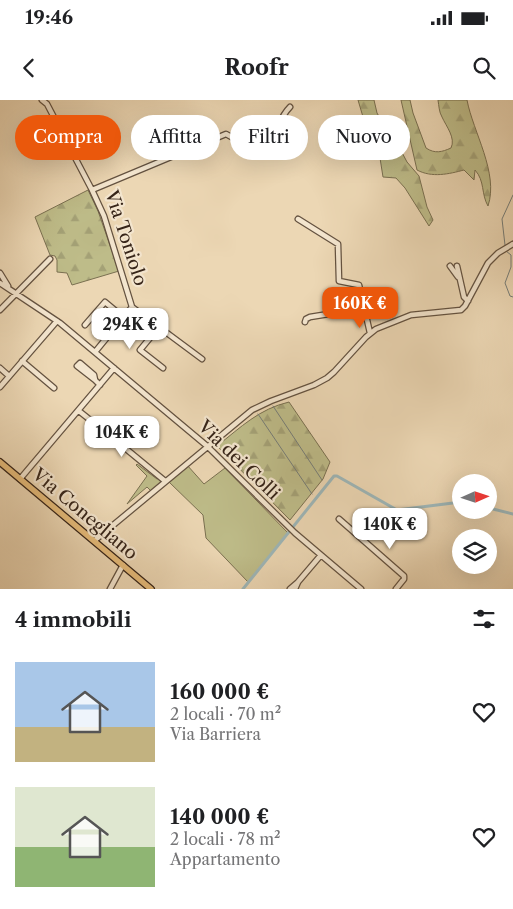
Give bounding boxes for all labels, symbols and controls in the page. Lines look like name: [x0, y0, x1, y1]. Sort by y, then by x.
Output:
text: 19:46: [25, 6, 73, 29]
icon: back: [15, 54, 43, 82]
text: Roofr: [224, 54, 289, 81]
icon: search: [470, 54, 498, 82]
chip: Compra: [15, 115, 121, 160]
chip: Affitta: [131, 115, 220, 160]
chip: Filtri: [230, 115, 308, 160]
chip: Nuovo: [318, 115, 410, 160]
street label: Via Toniolo: [100, 187, 152, 288]
pin: 160K €: [319, 286, 401, 329]
text: 160K €: [333, 293, 387, 313]
pin: 294K €: [89, 308, 171, 350]
text: 294K €: [102, 314, 158, 334]
street label: Via dei Colli: [193, 415, 285, 505]
pin: 104K €: [81, 416, 163, 458]
text: 104K €: [95, 422, 149, 442]
street label: Via Conegliano: [27, 463, 142, 565]
north arrow: [452, 474, 498, 519]
map controls: [452, 474, 497, 574]
pin: 140K €: [349, 508, 431, 550]
text: 140K €: [363, 514, 417, 534]
button: layers: [452, 529, 497, 574]
icon: filters: [470, 605, 498, 633]
text: 4 immobili: [15, 607, 131, 632]
text: 160 000 €: [170, 679, 269, 704]
icon: home: [55, 682, 115, 742]
icon: heart: [470, 698, 498, 726]
text: 2 locali · 70 m²: [170, 704, 281, 724]
text: Via Barriera: [170, 724, 261, 744]
text: 140 000 €: [170, 804, 269, 829]
icon: home: [55, 807, 115, 867]
icon: heart: [470, 823, 498, 851]
text: 2 locali · 78 m²: [170, 829, 281, 849]
text: Appartamento: [170, 849, 280, 869]

